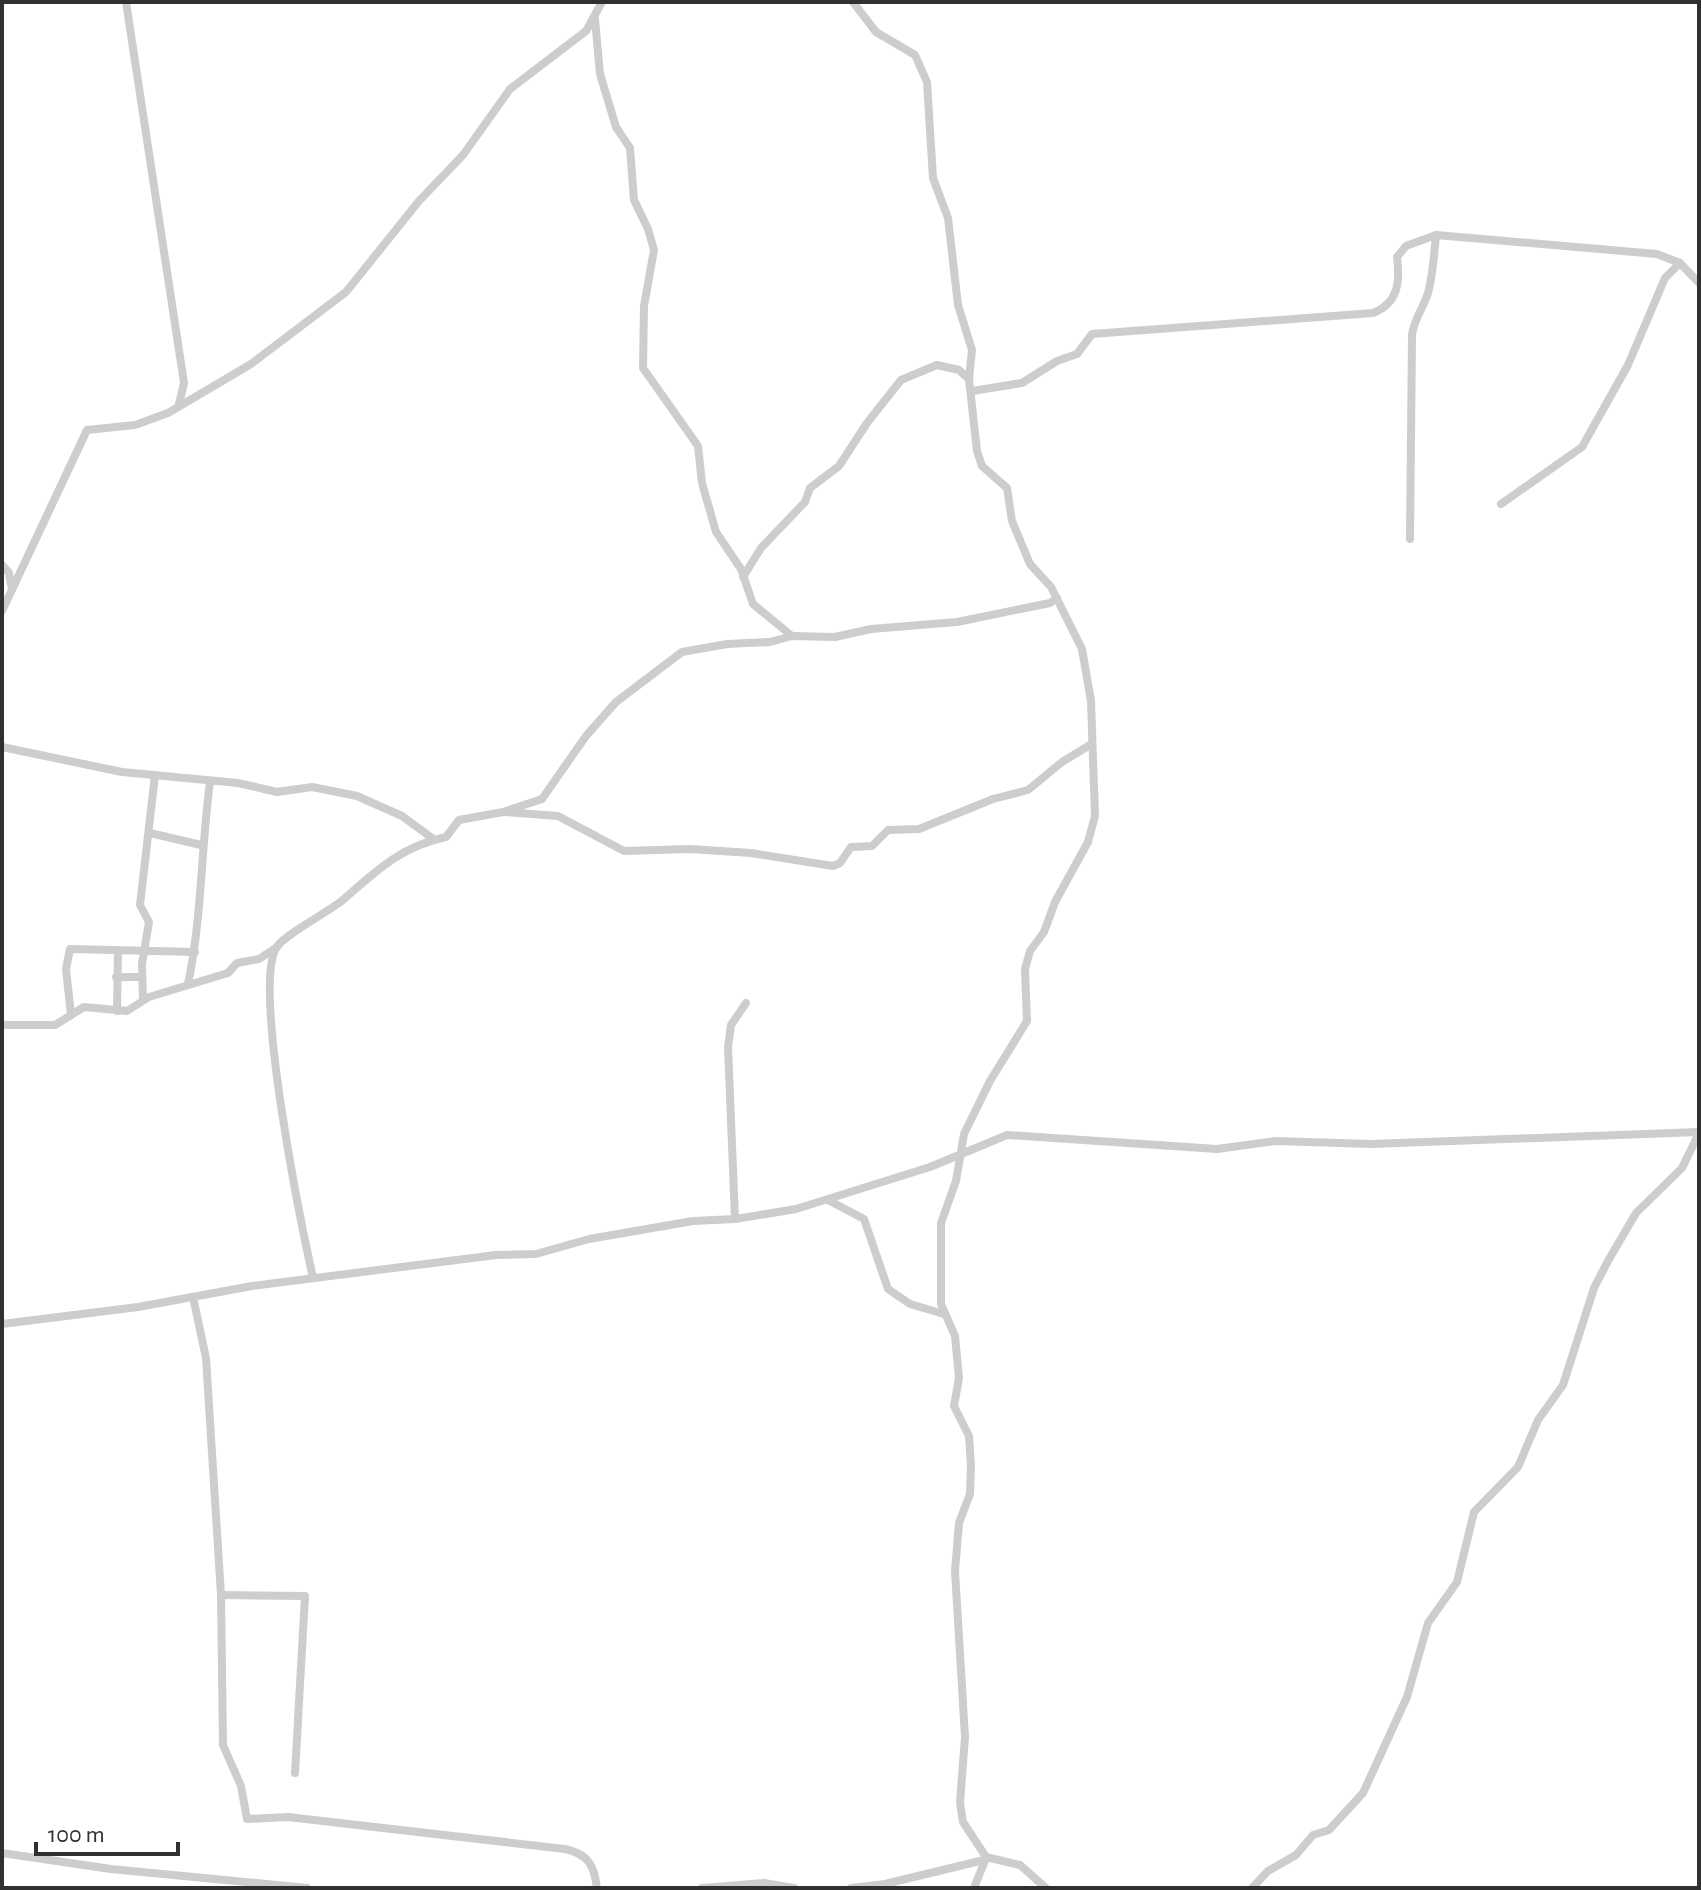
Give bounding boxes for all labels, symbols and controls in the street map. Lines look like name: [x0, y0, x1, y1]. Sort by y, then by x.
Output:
scale bar: [36, 1806, 178, 1856]
text: 100 m: [48, 1823, 105, 1847]

